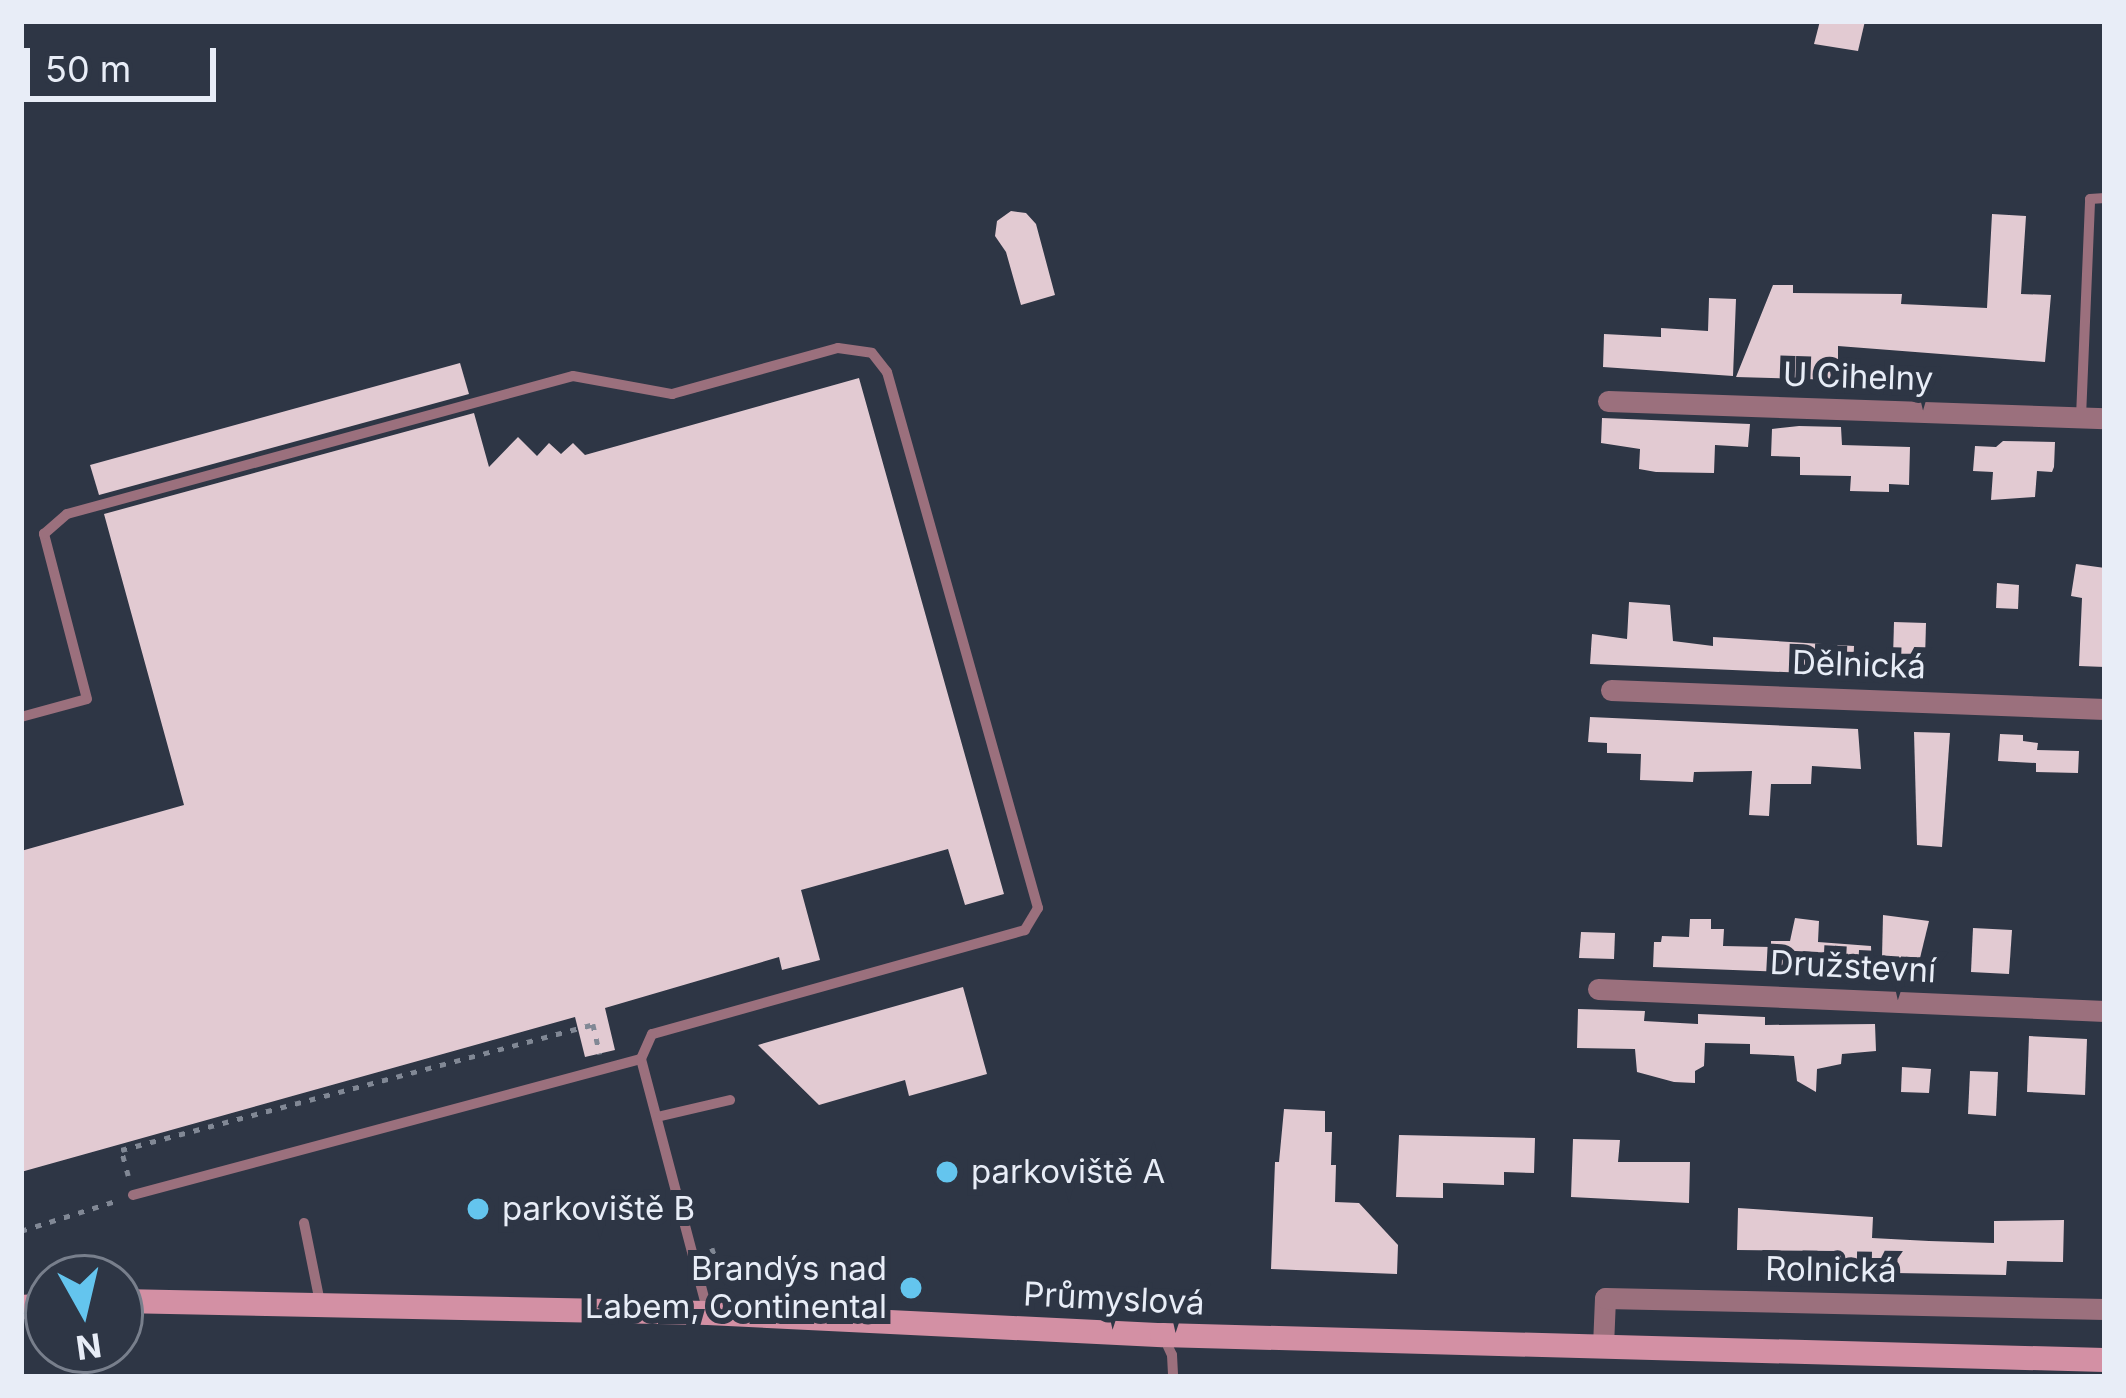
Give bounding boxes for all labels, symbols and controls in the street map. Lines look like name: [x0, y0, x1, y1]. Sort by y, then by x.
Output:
scale bar: [30, 24, 222, 98]
text: 50 m: [45, 47, 131, 91]
street label: U Cihelny: [1782, 355, 1934, 399]
street label: Dělnická: [1791, 643, 1927, 687]
street label: Družstevní: [1769, 943, 1937, 991]
place label: parkoviště A: [971, 1152, 1165, 1192]
marker: parkoviště A: [934, 1159, 960, 1185]
place label: parkoviště B: [502, 1189, 695, 1229]
marker: parkoviště B: [465, 1196, 491, 1222]
place label: Brandýs nad Labem, Continental: [585, 1249, 887, 1327]
street label: Rolnická: [1765, 1249, 1897, 1291]
north arrow: [24, 1254, 144, 1374]
street label: Průmyslová: [1022, 1274, 1206, 1324]
marker: Brandýs nad Labem, Continental: [898, 1275, 924, 1301]
text: N: [73, 1325, 104, 1368]

